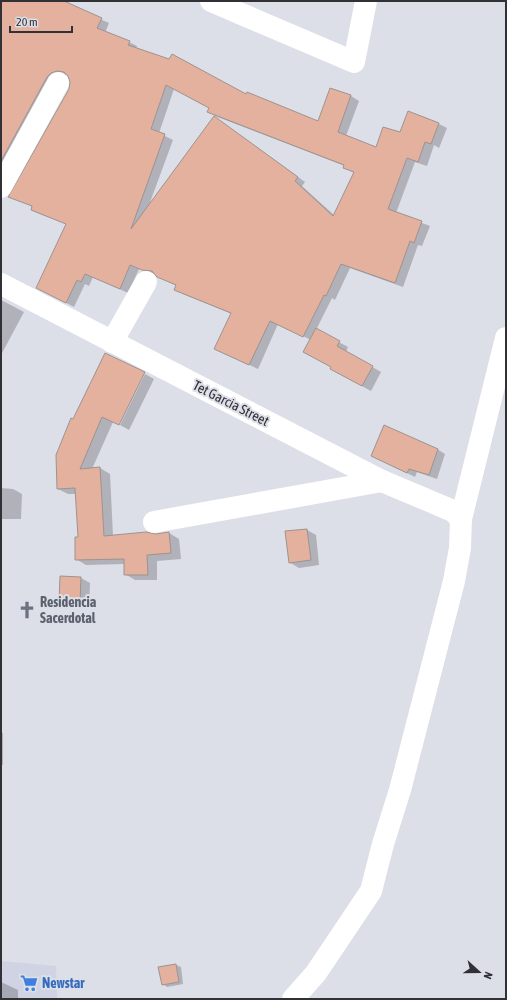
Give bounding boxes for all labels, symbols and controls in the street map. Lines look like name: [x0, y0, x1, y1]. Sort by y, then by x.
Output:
scale bar: [10, 8, 72, 34]
text: 20 m: [16, 15, 38, 29]
street label: Tet Garcia Street: [190, 377, 272, 429]
place label: Residencia Sacerdotal: [40, 594, 97, 626]
church icon: Residencia Sacerdotal: [17, 600, 37, 620]
north arrow: [459, 952, 499, 992]
text: N: [482, 970, 495, 981]
supermarket icon: Newstar: [19, 973, 39, 993]
place label: Newstar: [42, 975, 85, 991]

